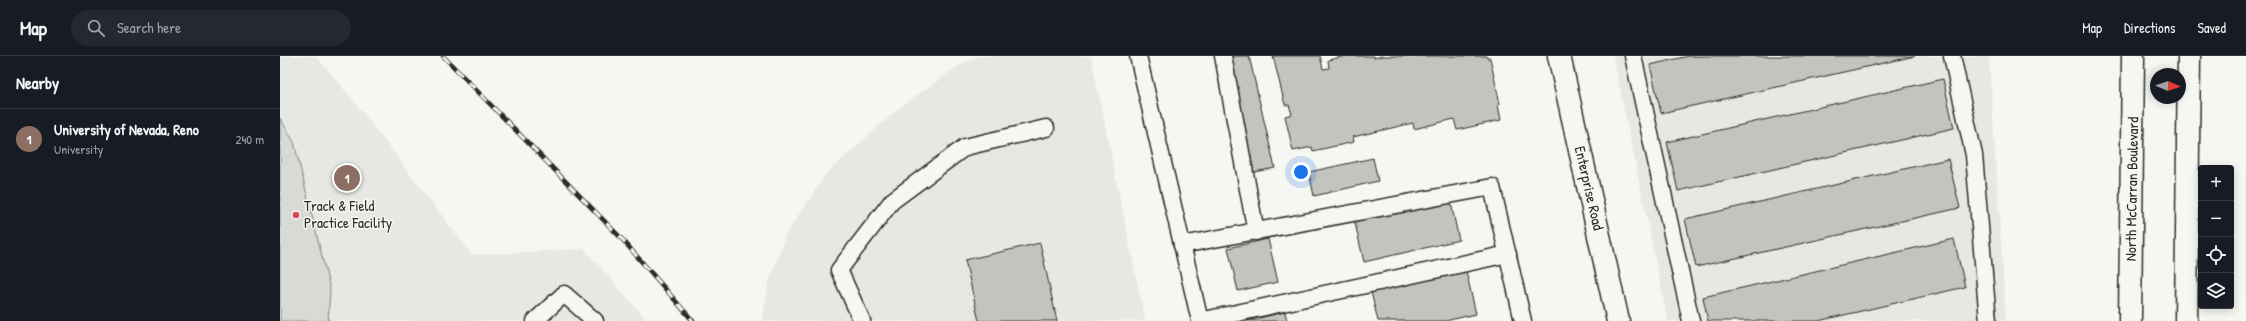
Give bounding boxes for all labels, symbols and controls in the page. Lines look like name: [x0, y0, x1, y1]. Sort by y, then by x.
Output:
search box: [71, 10, 351, 46]
text: Map: [20, 15, 47, 41]
icon: search: [85, 17, 107, 39]
text: Search here: [117, 17, 181, 38]
text: Map: [2082, 18, 2102, 37]
text: Directions: [2124, 18, 2175, 37]
text: Saved: [2197, 18, 2226, 37]
north arrow: [2150, 68, 2186, 104]
text: Nearby: [16, 71, 59, 94]
street label: North McCarran Boulevard: [2120, 117, 2143, 261]
text: University of Nevada, Reno: [54, 119, 199, 140]
text: 1: [27, 130, 31, 148]
text: 240 m: [235, 130, 264, 148]
text: University: [54, 140, 103, 158]
street label: Enterprise Road: [1570, 144, 1609, 232]
your location: [1291, 162, 1311, 182]
pin: 1: [334, 163, 360, 193]
map controls: [2198, 165, 2234, 309]
button: +: [2198, 165, 2234, 201]
place label: Track & Field Practice Facility: [304, 195, 392, 233]
button: −: [2198, 201, 2234, 237]
marker: Track & Field Practice Facility: [291, 210, 301, 220]
button: locate: [2198, 237, 2234, 273]
button: layers: [2198, 273, 2234, 309]

